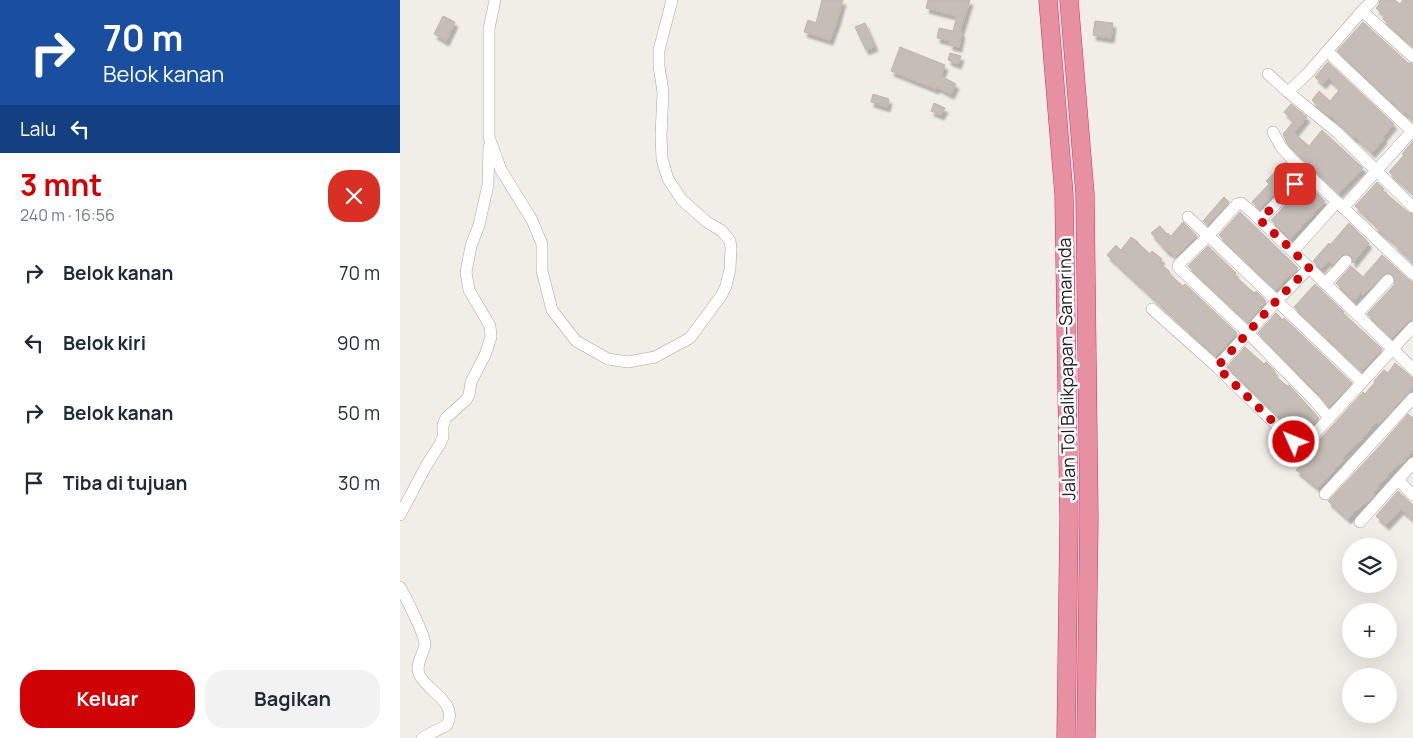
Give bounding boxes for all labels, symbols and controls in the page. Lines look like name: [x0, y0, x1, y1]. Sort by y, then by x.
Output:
text: 70 m: [103, 14, 183, 62]
icon: right: [20, 20, 85, 85]
text: Belok kanan: [103, 59, 224, 89]
icon: left: [66, 115, 94, 143]
text: Lalu: [20, 116, 56, 142]
pin: [1274, 163, 1316, 205]
text: 3 mnt: [20, 164, 102, 205]
button: close: [328, 170, 380, 222]
icon: arrive: [1281, 170, 1309, 198]
text: 240 m · 16:56: [20, 204, 115, 226]
street label: Jalan Tol Balikpapan–Samarinda: [1052, 237, 1080, 501]
icon: right: [20, 259, 48, 287]
text: Belok kanan: [63, 260, 173, 286]
text: 70 m: [339, 260, 380, 286]
icon: left: [20, 329, 48, 357]
text: Belok kiri: [63, 330, 146, 356]
text: 90 m: [337, 330, 380, 356]
icon: right: [20, 399, 48, 427]
text: Belok kanan: [63, 400, 173, 426]
text: 50 m: [338, 400, 380, 426]
position arrow: [1267, 415, 1319, 467]
icon: arrive: [20, 469, 48, 497]
text: Tiba di tujuan: [63, 470, 187, 496]
text: 30 m: [338, 470, 380, 496]
map controls: [1342, 538, 1397, 723]
button: layers: [1342, 538, 1397, 593]
button: +: [1342, 603, 1397, 658]
button: −: [1342, 668, 1397, 723]
button: Keluar: [20, 670, 195, 728]
button: Bagikan: [205, 670, 380, 728]

